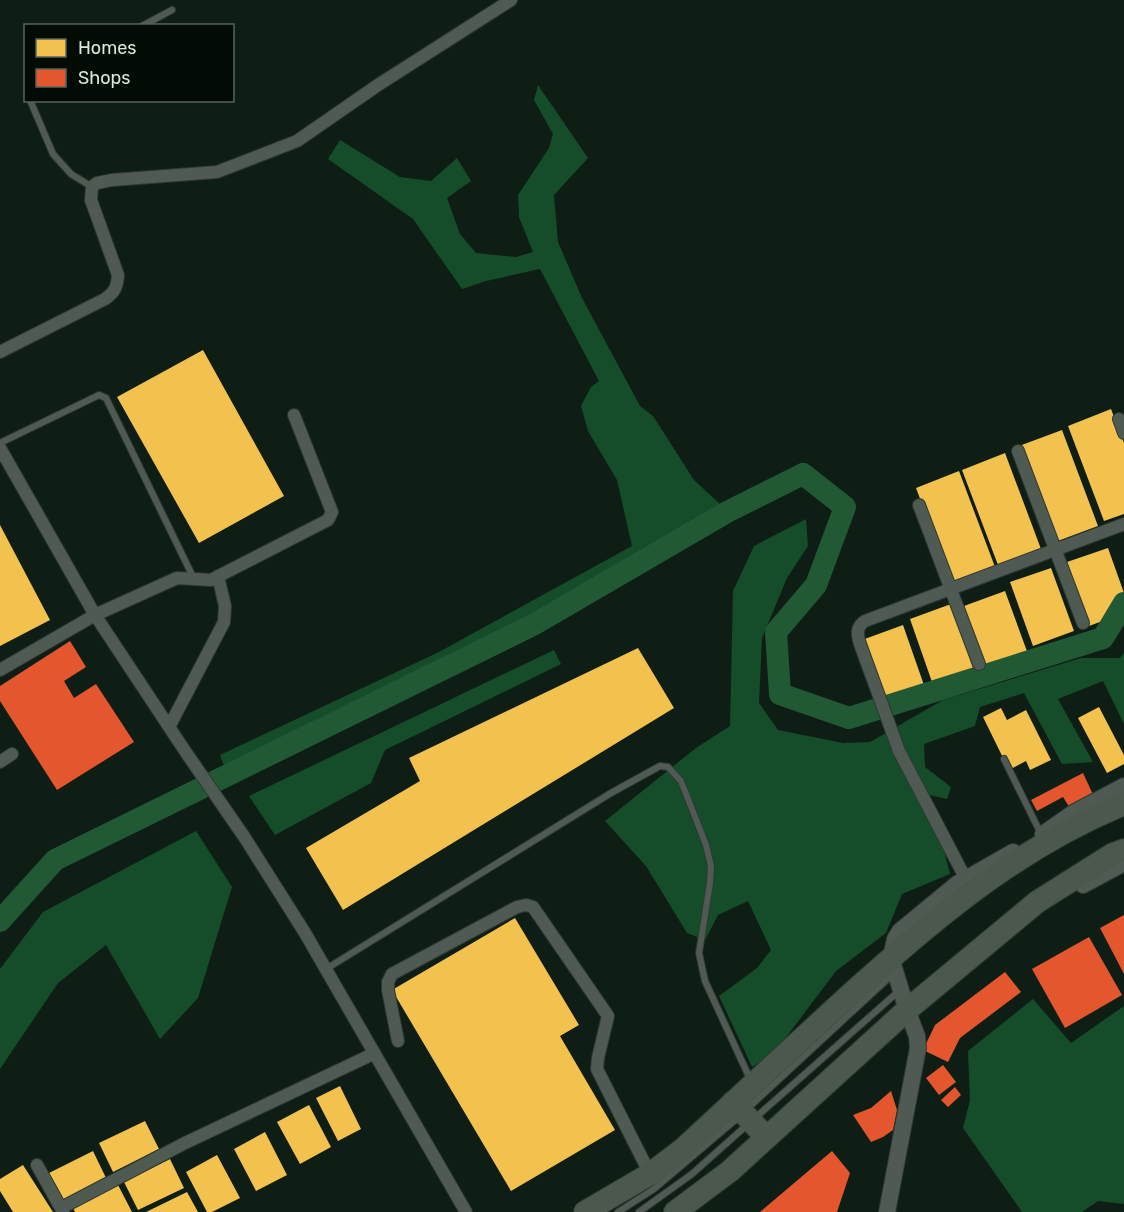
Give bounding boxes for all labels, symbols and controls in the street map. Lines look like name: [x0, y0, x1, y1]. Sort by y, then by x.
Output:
legend: [24, 24, 234, 102]
text: Homes: [78, 37, 136, 59]
text: Shops: [78, 67, 130, 89]

